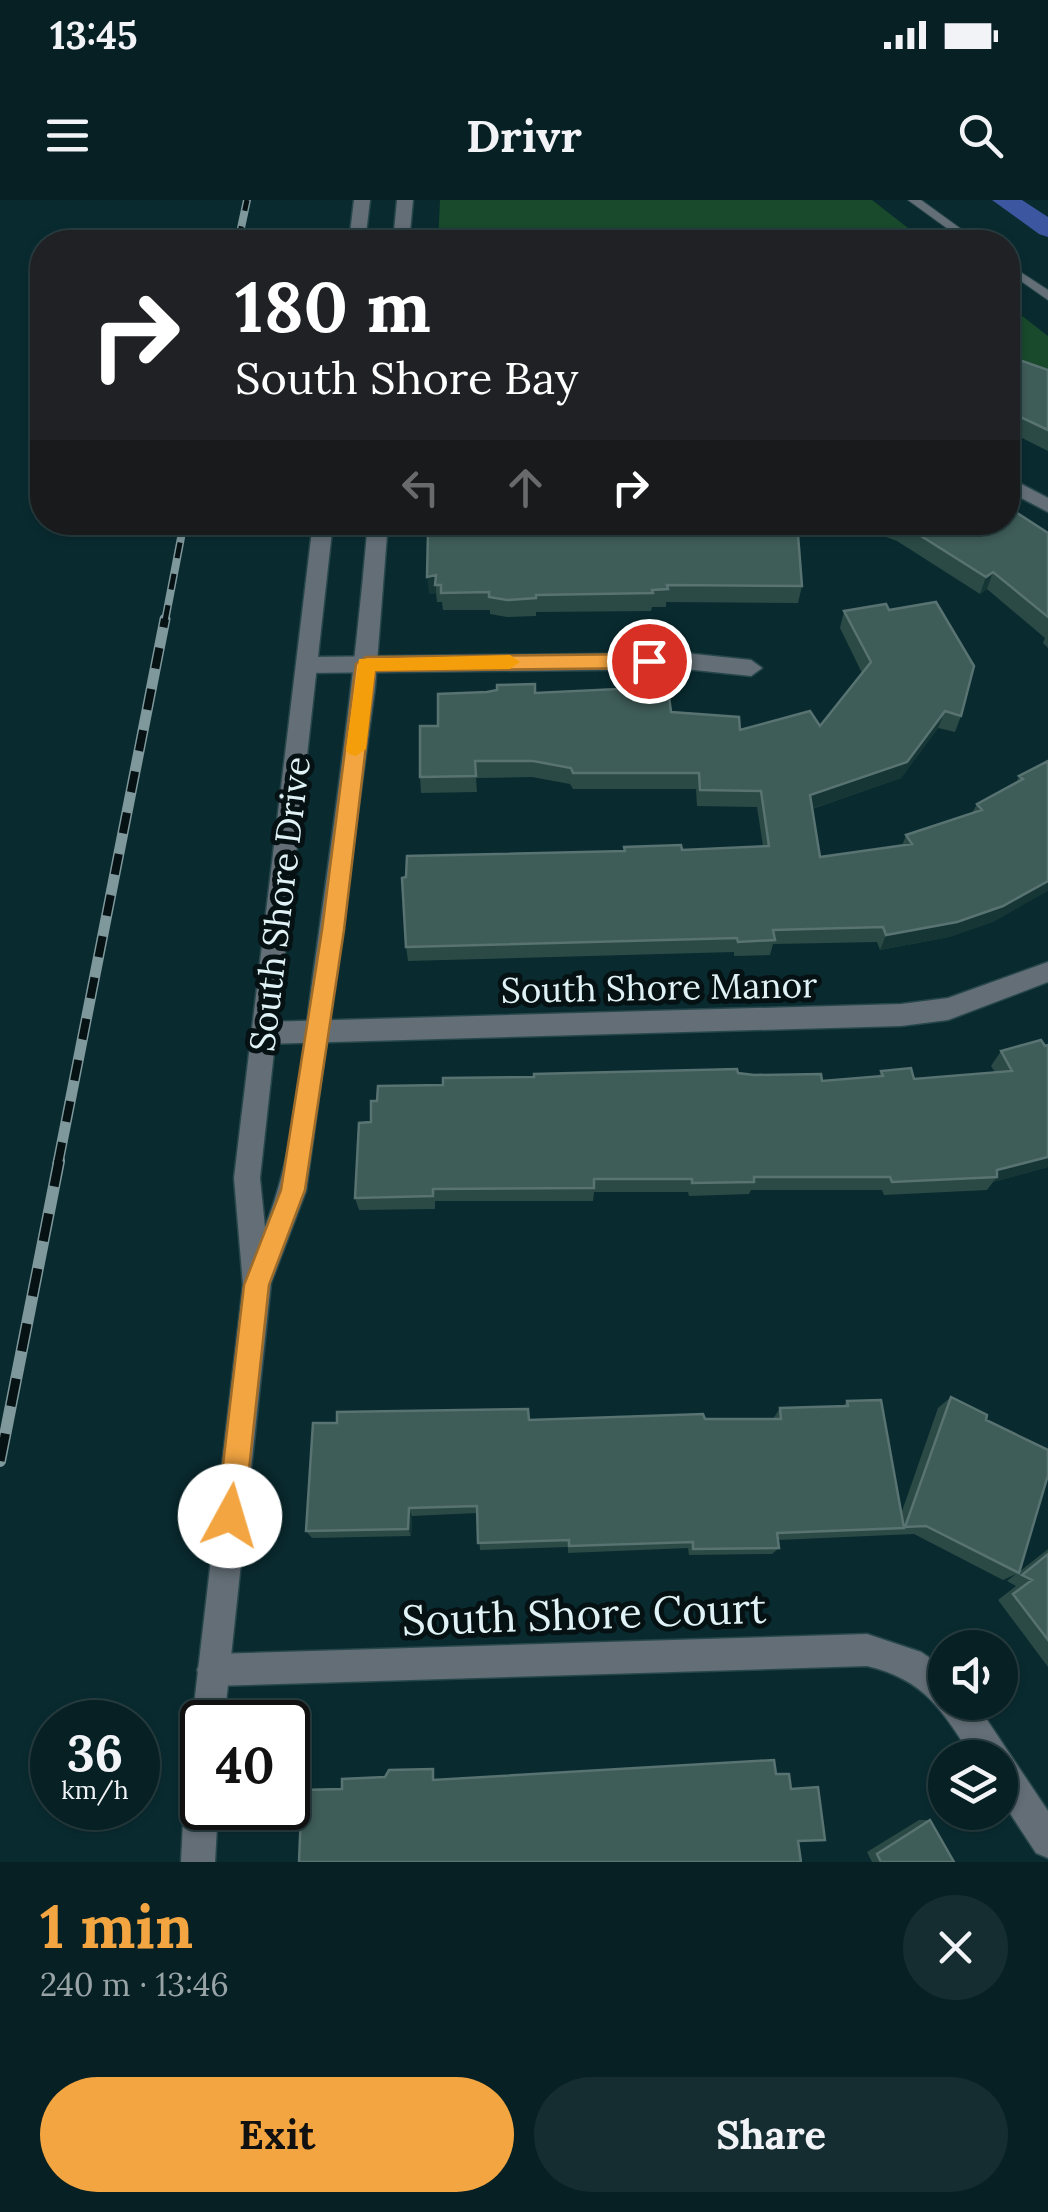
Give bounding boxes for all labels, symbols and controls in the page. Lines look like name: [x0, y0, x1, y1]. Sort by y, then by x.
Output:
text: 13:45: [50, 11, 138, 59]
text: Drivr: [466, 107, 582, 164]
icon: menu: [40, 108, 95, 163]
icon: search: [953, 108, 1008, 163]
text: 180 m: [235, 262, 431, 351]
icon: right: [70, 270, 200, 400]
text: South Shore Bay: [235, 349, 579, 406]
icon: left: [393, 460, 448, 515]
icon: ahead: [498, 460, 553, 515]
icon: right: [603, 460, 658, 515]
pin: [607, 619, 692, 704]
icon: arrive: [622, 634, 677, 689]
street label: South Shore Drive: [239, 754, 320, 1054]
street label: South Shore Manor: [500, 962, 818, 1013]
position arrow: [178, 1464, 282, 1568]
street label: South Shore Court: [401, 1581, 768, 1647]
map controls: [928, 1630, 1018, 1830]
button: sound: [928, 1630, 1018, 1720]
speed limit sign: 40: [180, 1700, 310, 1830]
text: 36: [67, 1721, 123, 1785]
button: layers: [928, 1740, 1018, 1830]
text: km/h: [61, 1774, 129, 1806]
text: 1 min: [40, 1888, 193, 1964]
button: close: [903, 1895, 1008, 2000]
text: 240 m · 13:46: [40, 1964, 229, 2005]
button: Exit: [40, 2077, 514, 2192]
button: Share: [534, 2077, 1008, 2192]

